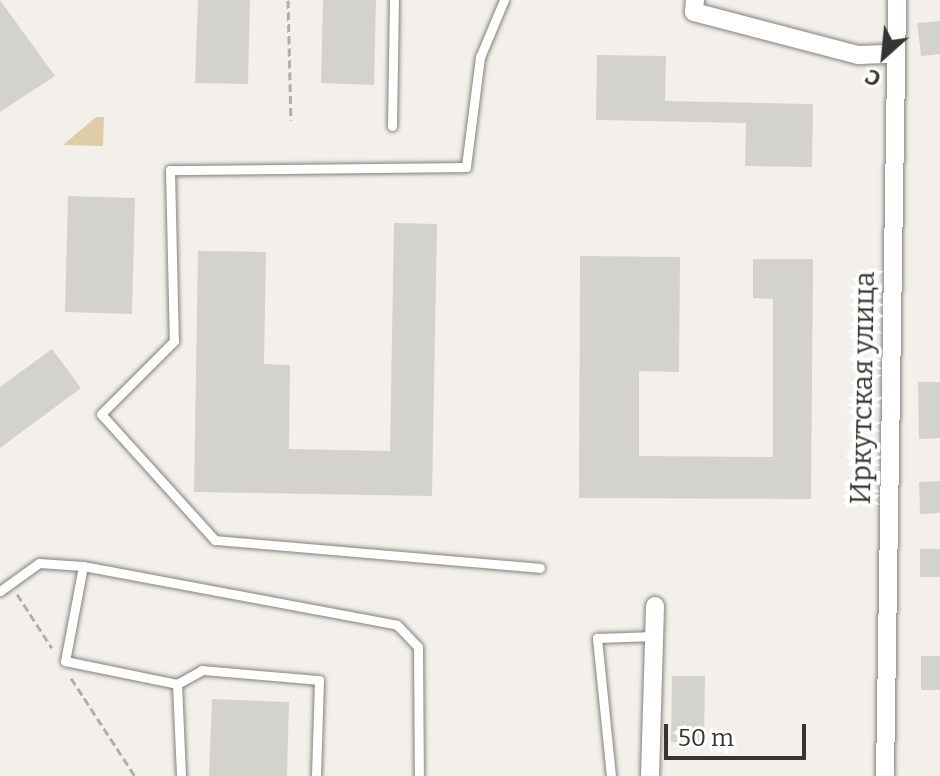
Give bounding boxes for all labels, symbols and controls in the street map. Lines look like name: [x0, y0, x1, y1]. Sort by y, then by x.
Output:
north arrow: [844, 16, 924, 96]
text: С: [861, 63, 885, 93]
street label: Иркутская улица: [844, 271, 882, 505]
scale bar: [668, 708, 810, 758]
text: 50 m: [678, 724, 734, 752]

